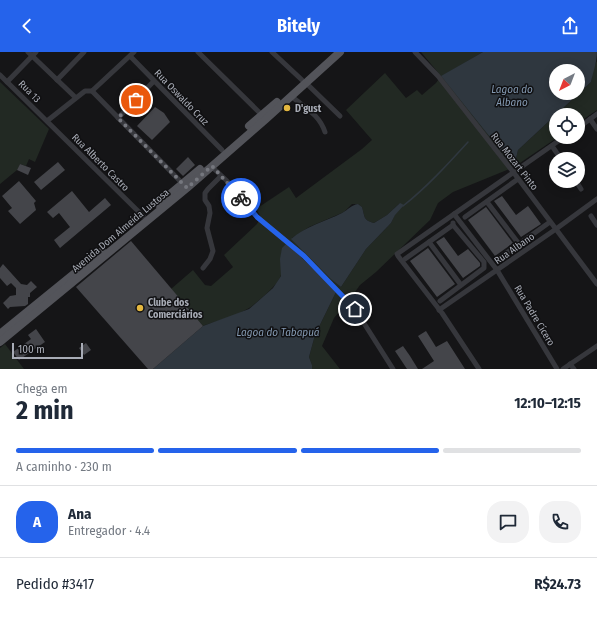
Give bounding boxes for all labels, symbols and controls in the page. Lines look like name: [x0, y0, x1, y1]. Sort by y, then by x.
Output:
icon: back: [16, 15, 38, 37]
text: Bitely: [277, 15, 320, 37]
icon: share: [559, 15, 581, 37]
north arrow: [549, 64, 585, 100]
map controls: [549, 64, 585, 188]
street label: Rua Oswaldo Cruz: [152, 67, 211, 128]
street label: Rua 13: [16, 78, 43, 106]
pin: [119, 83, 153, 117]
water label: Lagoa do Albano: [491, 83, 533, 109]
icon: bag: [125, 89, 147, 111]
marker: D'gust: [282, 103, 292, 113]
place label: D'gust: [295, 103, 322, 115]
button: locate: [549, 108, 585, 144]
street label: Rua Mozart Pinto: [488, 131, 540, 193]
street label: Rua Alberto Castro: [69, 132, 131, 194]
button: layers: [549, 152, 585, 188]
courier: [221, 178, 261, 218]
street label: Avenida Dom Almeida Lustosa: [70, 187, 172, 275]
icon: bike: [230, 187, 252, 209]
street label: Rua Albano: [492, 231, 537, 267]
street label: Rua Padre Cícero: [511, 283, 558, 348]
pin: [338, 292, 372, 326]
place label: Clube dos Comerciários: [148, 297, 203, 321]
icon: home: [344, 298, 366, 320]
marker: Clube dos Comerciários: [135, 303, 145, 313]
water label: Lagoa do Tabapuá: [236, 326, 320, 339]
scale bar: [12, 341, 83, 360]
text: 100 m: [18, 343, 45, 356]
text: Chega em: [16, 381, 67, 396]
text: 12:10–12:15: [514, 394, 581, 412]
text: 2 min: [16, 395, 74, 426]
text: A caminho · 230 m: [16, 459, 112, 474]
button: chat: [487, 501, 529, 543]
button: phone: [539, 501, 581, 543]
text: Ana: [68, 505, 91, 523]
text: A: [33, 513, 41, 531]
text: Entregador · 4.4: [68, 523, 150, 538]
text: Pedido #3417: [16, 575, 94, 593]
text: R$24.73: [534, 575, 581, 593]

